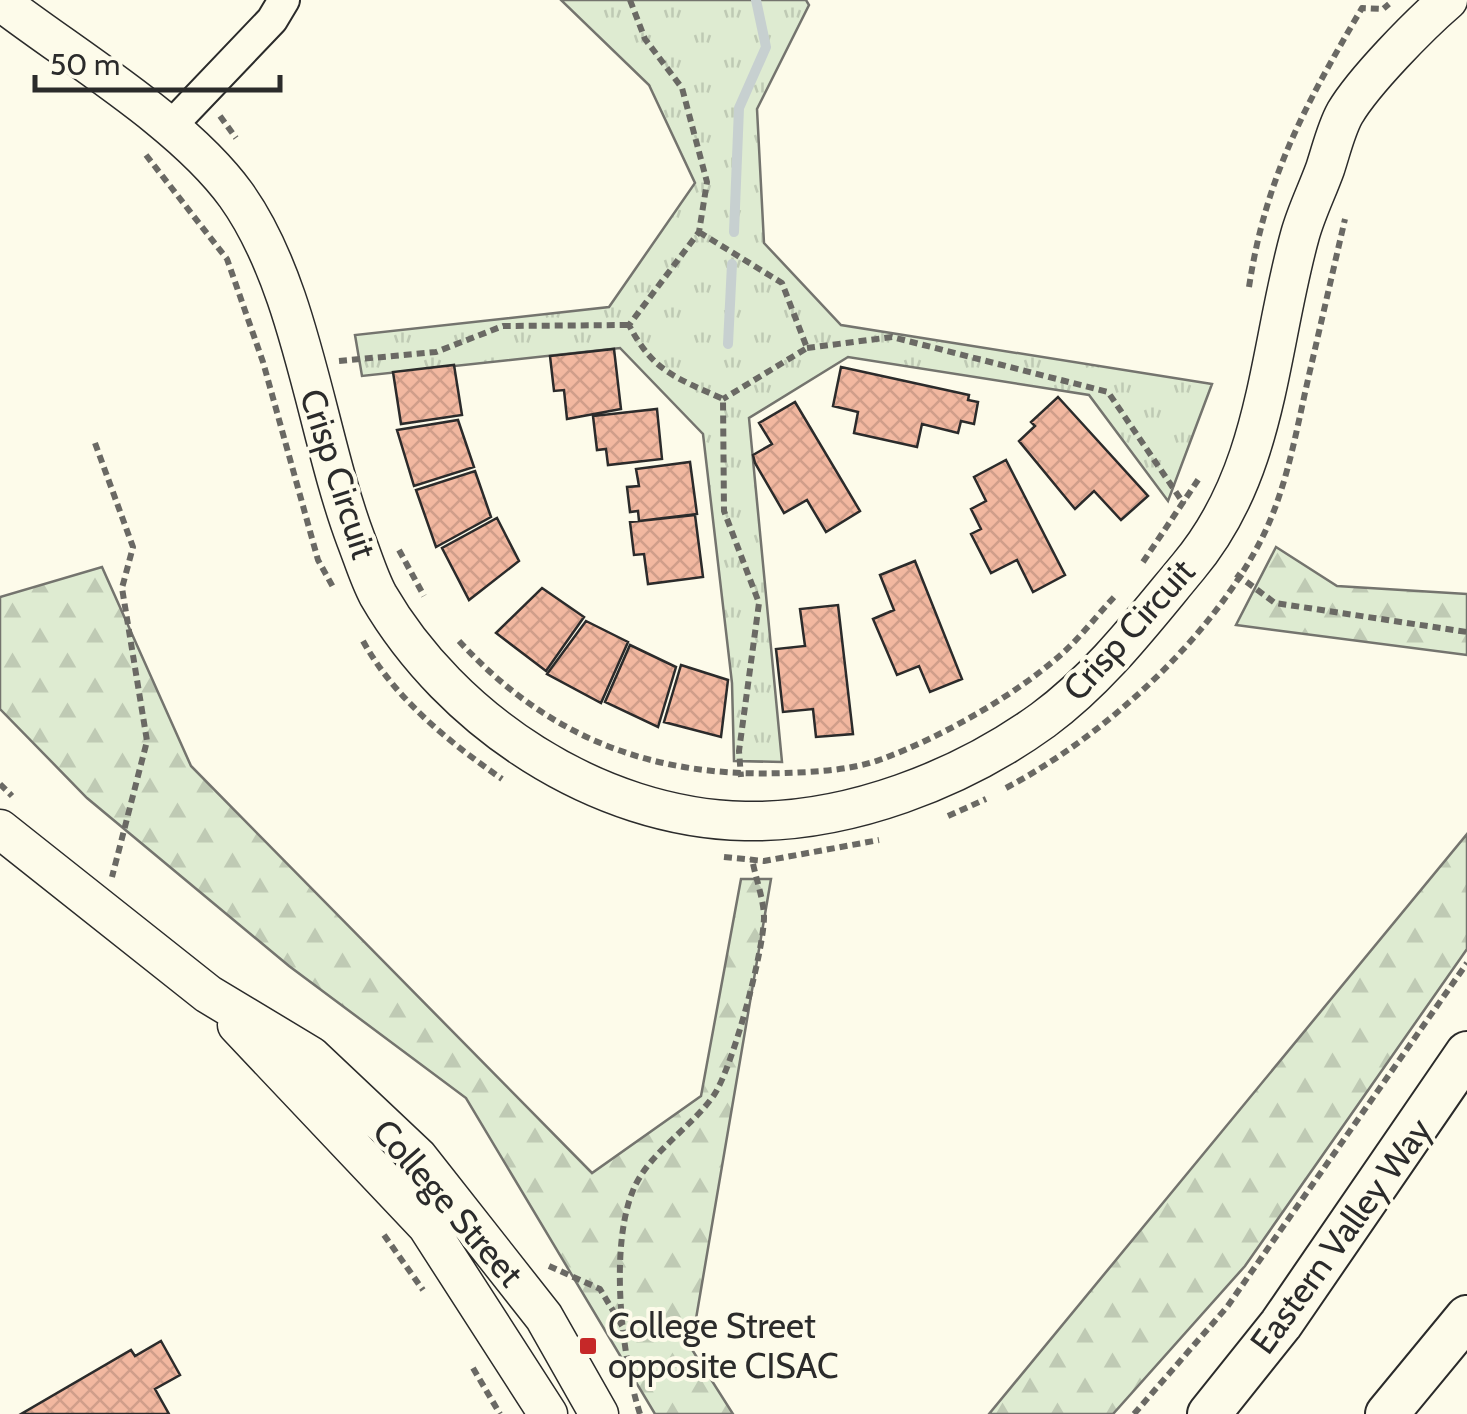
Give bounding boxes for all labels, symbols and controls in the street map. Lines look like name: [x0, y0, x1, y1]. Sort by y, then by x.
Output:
scale bar: [35, 30, 280, 92]
text: 50 m: [50, 46, 120, 83]
street label: Crisp Circuit: [291, 384, 386, 564]
street label: Crisp Circuit: [1054, 550, 1204, 709]
street label: Eastern Valley Way: [1241, 1109, 1441, 1362]
street label: College Street: [364, 1110, 533, 1295]
place label: College Street opposite CISAC: [608, 1304, 839, 1387]
marker: College Street opposite CISAC: [577, 1335, 599, 1357]

